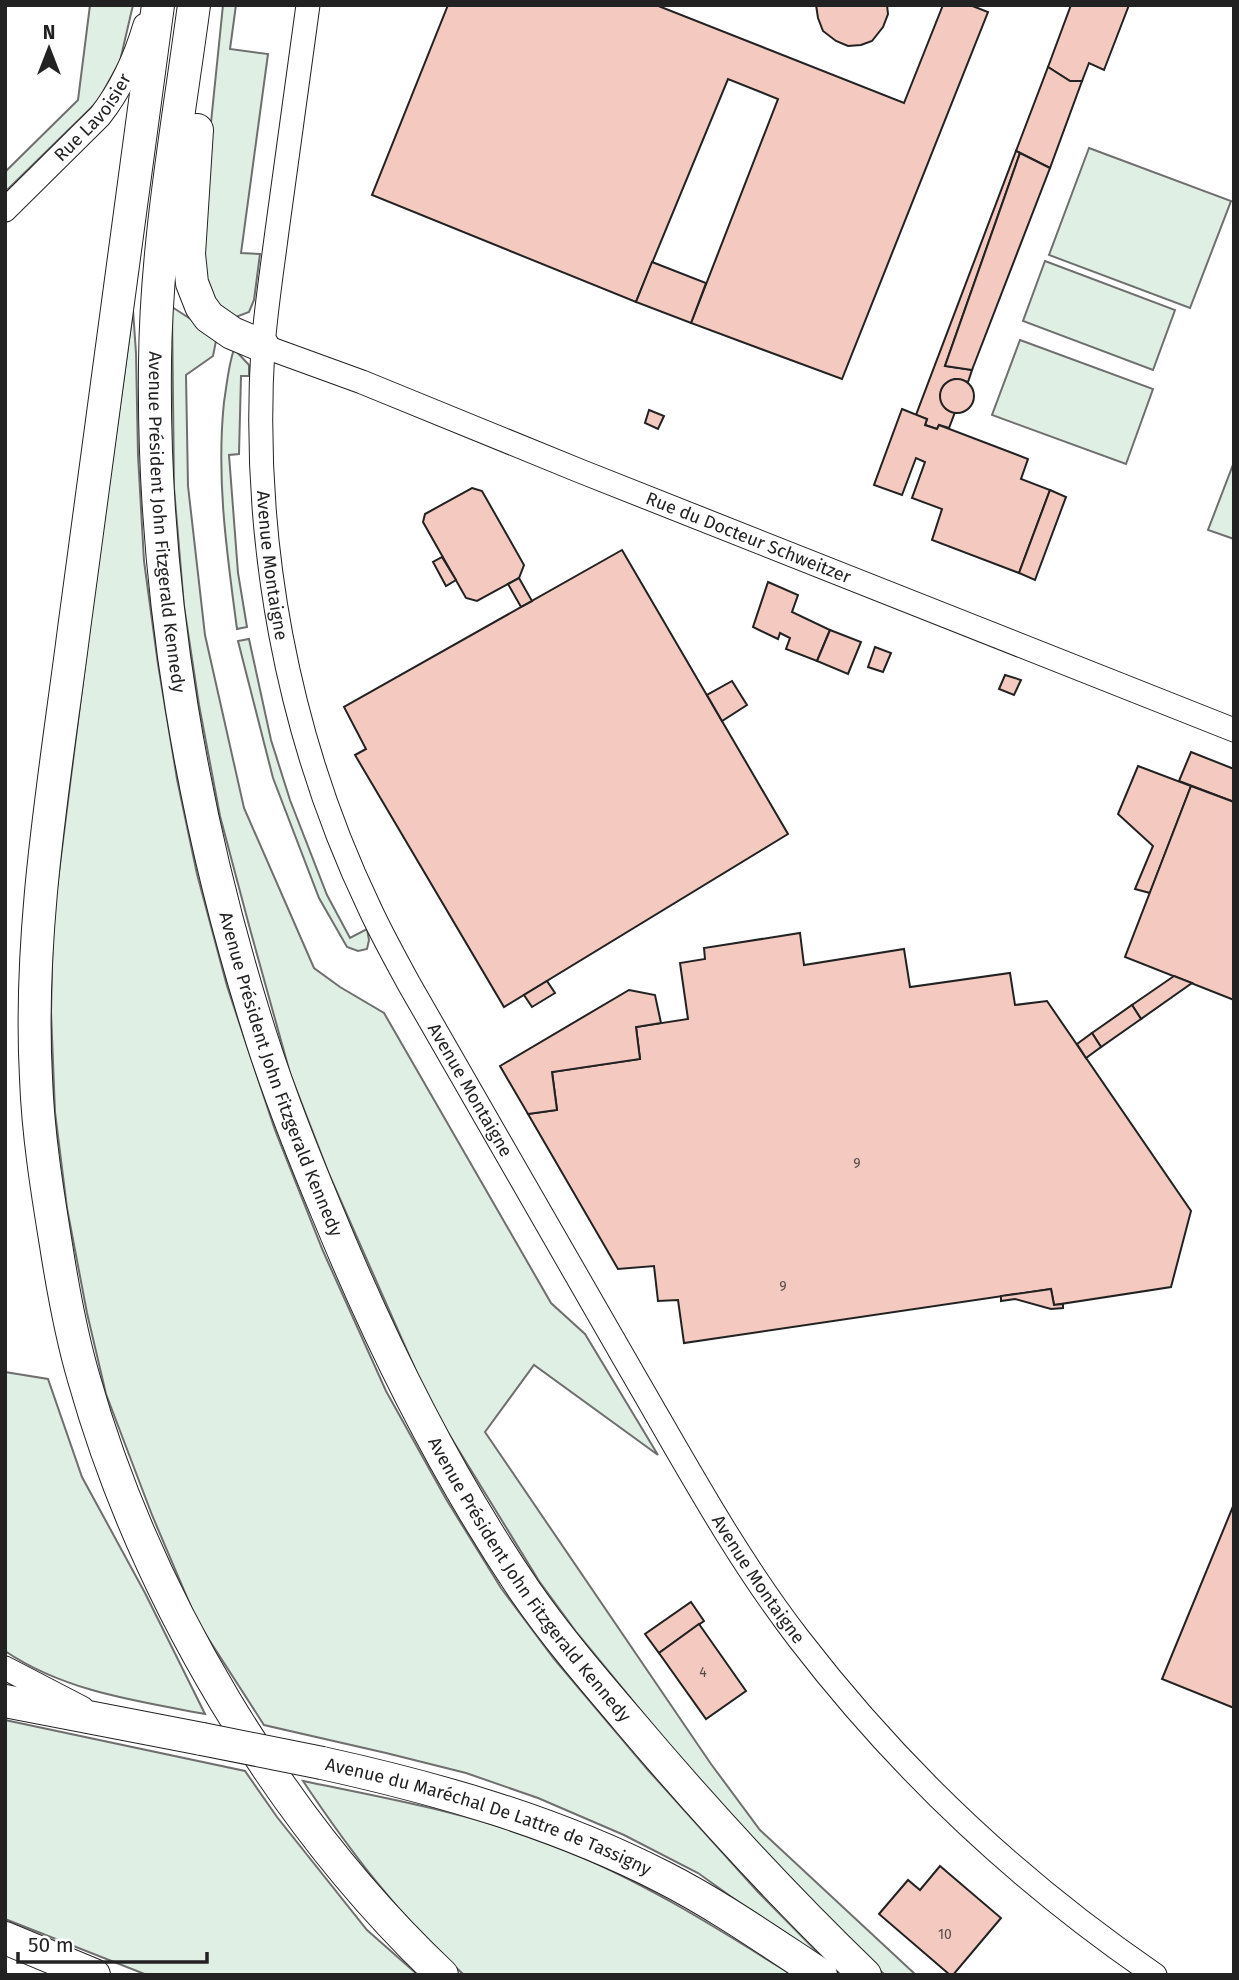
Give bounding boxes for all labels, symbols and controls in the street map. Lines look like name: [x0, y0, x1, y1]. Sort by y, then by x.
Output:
north arrow: [14, 14, 84, 84]
text: N: [43, 21, 55, 44]
street label: Rue Lavoisier: [50, 70, 136, 166]
street label: Avenue Président John Fitzgerald Kennedy: [144, 351, 190, 694]
street label: Rue du Docteur Schweitzer: [643, 487, 854, 588]
street label: Avenue Montaigne: [252, 490, 293, 642]
street label: Avenue Président John Fitzgerald Kennedy: [214, 910, 347, 1240]
street label: Avenue Montaigne: [423, 1019, 517, 1161]
house number: 9: [853, 1155, 861, 1172]
house number: 9: [779, 1278, 787, 1295]
street label: Avenue Président John Fitzgerald Kennedy: [423, 1433, 636, 1727]
street label: Avenue Montaigne: [707, 1511, 809, 1648]
house number: 4: [699, 1664, 707, 1681]
street label: Avenue du Maréchal De Lattre de Tassigny: [323, 1753, 655, 1880]
scale bar: [18, 1920, 206, 1964]
house number: 10: [938, 1926, 952, 1943]
text: 50 m: [28, 1932, 74, 1958]

